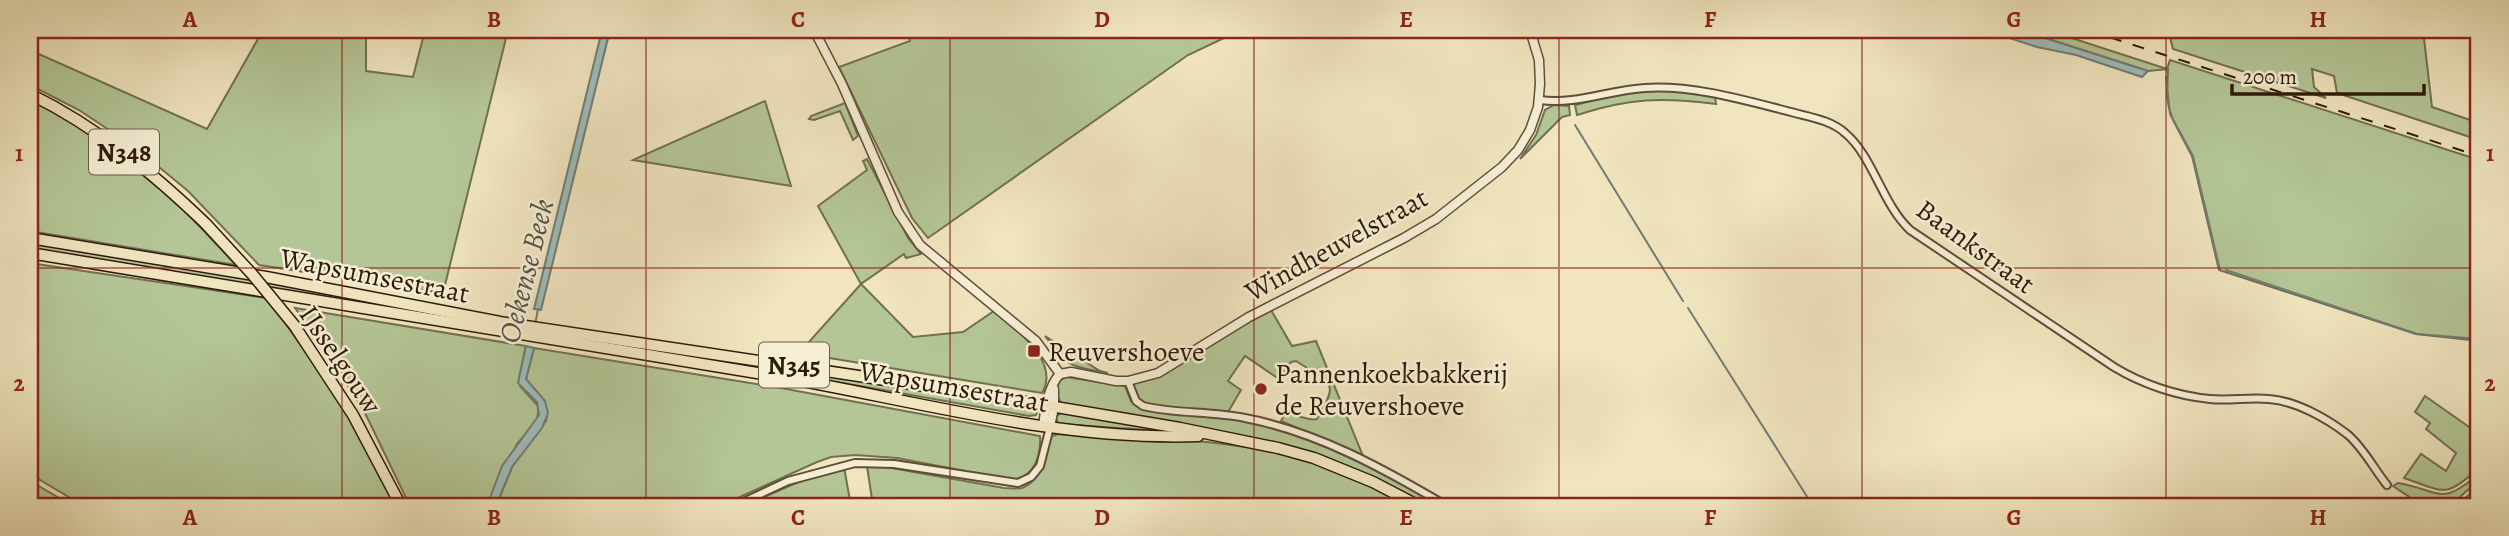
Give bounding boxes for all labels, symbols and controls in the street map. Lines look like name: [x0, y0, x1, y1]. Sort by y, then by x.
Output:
text: A: [182, 4, 198, 35]
text: B: [487, 4, 501, 35]
text: C: [791, 4, 805, 35]
text: D: [1094, 4, 1110, 35]
text: E: [1399, 4, 1413, 35]
text: F: [1704, 4, 1717, 35]
text: G: [2006, 4, 2022, 35]
text: H: [2309, 4, 2327, 35]
scale bar: [2232, 52, 2425, 96]
text: 200 m: [2243, 63, 2297, 91]
road number: N348: [89, 130, 159, 174]
text: 1: [15, 138, 23, 169]
text: 1: [2486, 138, 2494, 169]
street label: Windheuvelstraat: [1237, 179, 1435, 311]
street label: Baankstraat: [1908, 191, 2043, 303]
water label: Oekense Beek: [489, 195, 563, 347]
street label: Wapsumsestraat: [276, 239, 472, 313]
street label: IJsselgouw: [290, 298, 391, 422]
place label: Reuvershoeve: [1048, 333, 1205, 371]
road number: N345: [759, 342, 829, 388]
marker: Reuvershoeve: [1026, 343, 1042, 359]
street label: Wapsumsestraat: [855, 351, 1051, 422]
place label: Pannenkoekbakkerij de Reuvershoeve: [1275, 355, 1508, 425]
text: 2: [13, 368, 25, 399]
text: 2: [2484, 368, 2496, 399]
marker: Pannenkoekbakkerij de Reuvershoeve: [1253, 381, 1269, 397]
text: A: [182, 502, 198, 533]
text: B: [487, 502, 501, 533]
text: C: [791, 502, 805, 533]
text: D: [1094, 502, 1110, 533]
text: E: [1399, 502, 1413, 533]
text: F: [1704, 502, 1717, 533]
text: G: [2006, 502, 2022, 533]
text: H: [2309, 502, 2327, 533]

